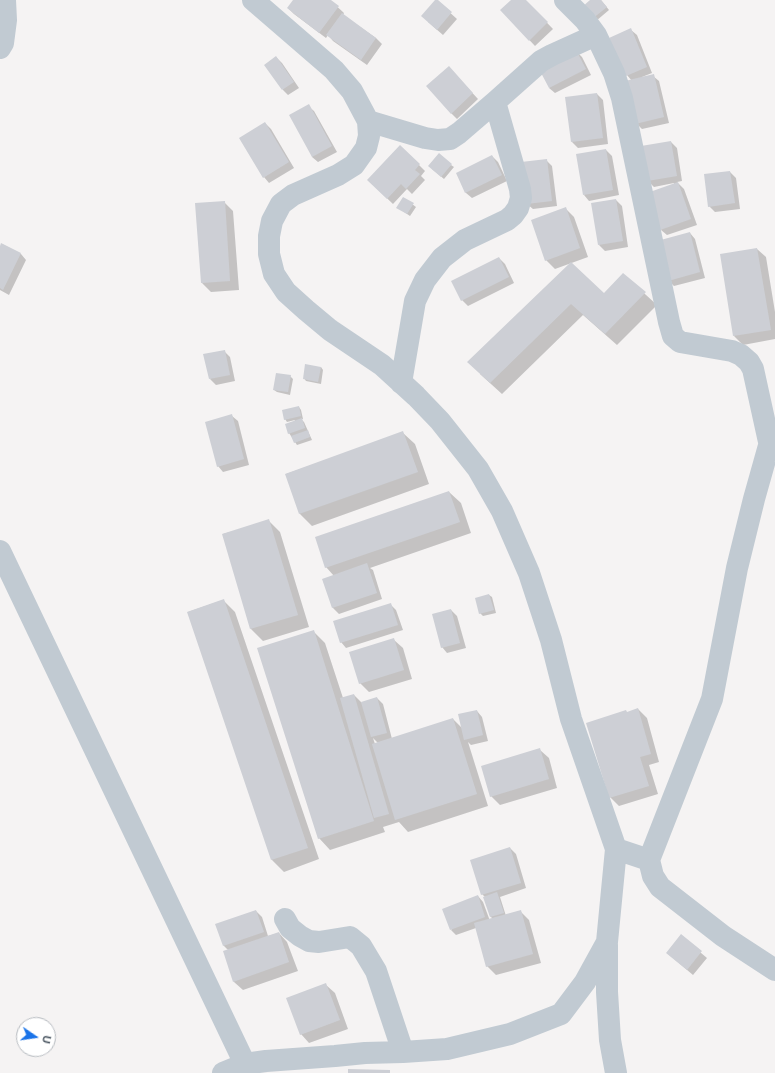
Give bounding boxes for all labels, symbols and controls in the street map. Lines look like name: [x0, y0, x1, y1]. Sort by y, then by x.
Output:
north arrow: [16, 1017, 56, 1057]
text: U: [39, 1034, 54, 1045]

